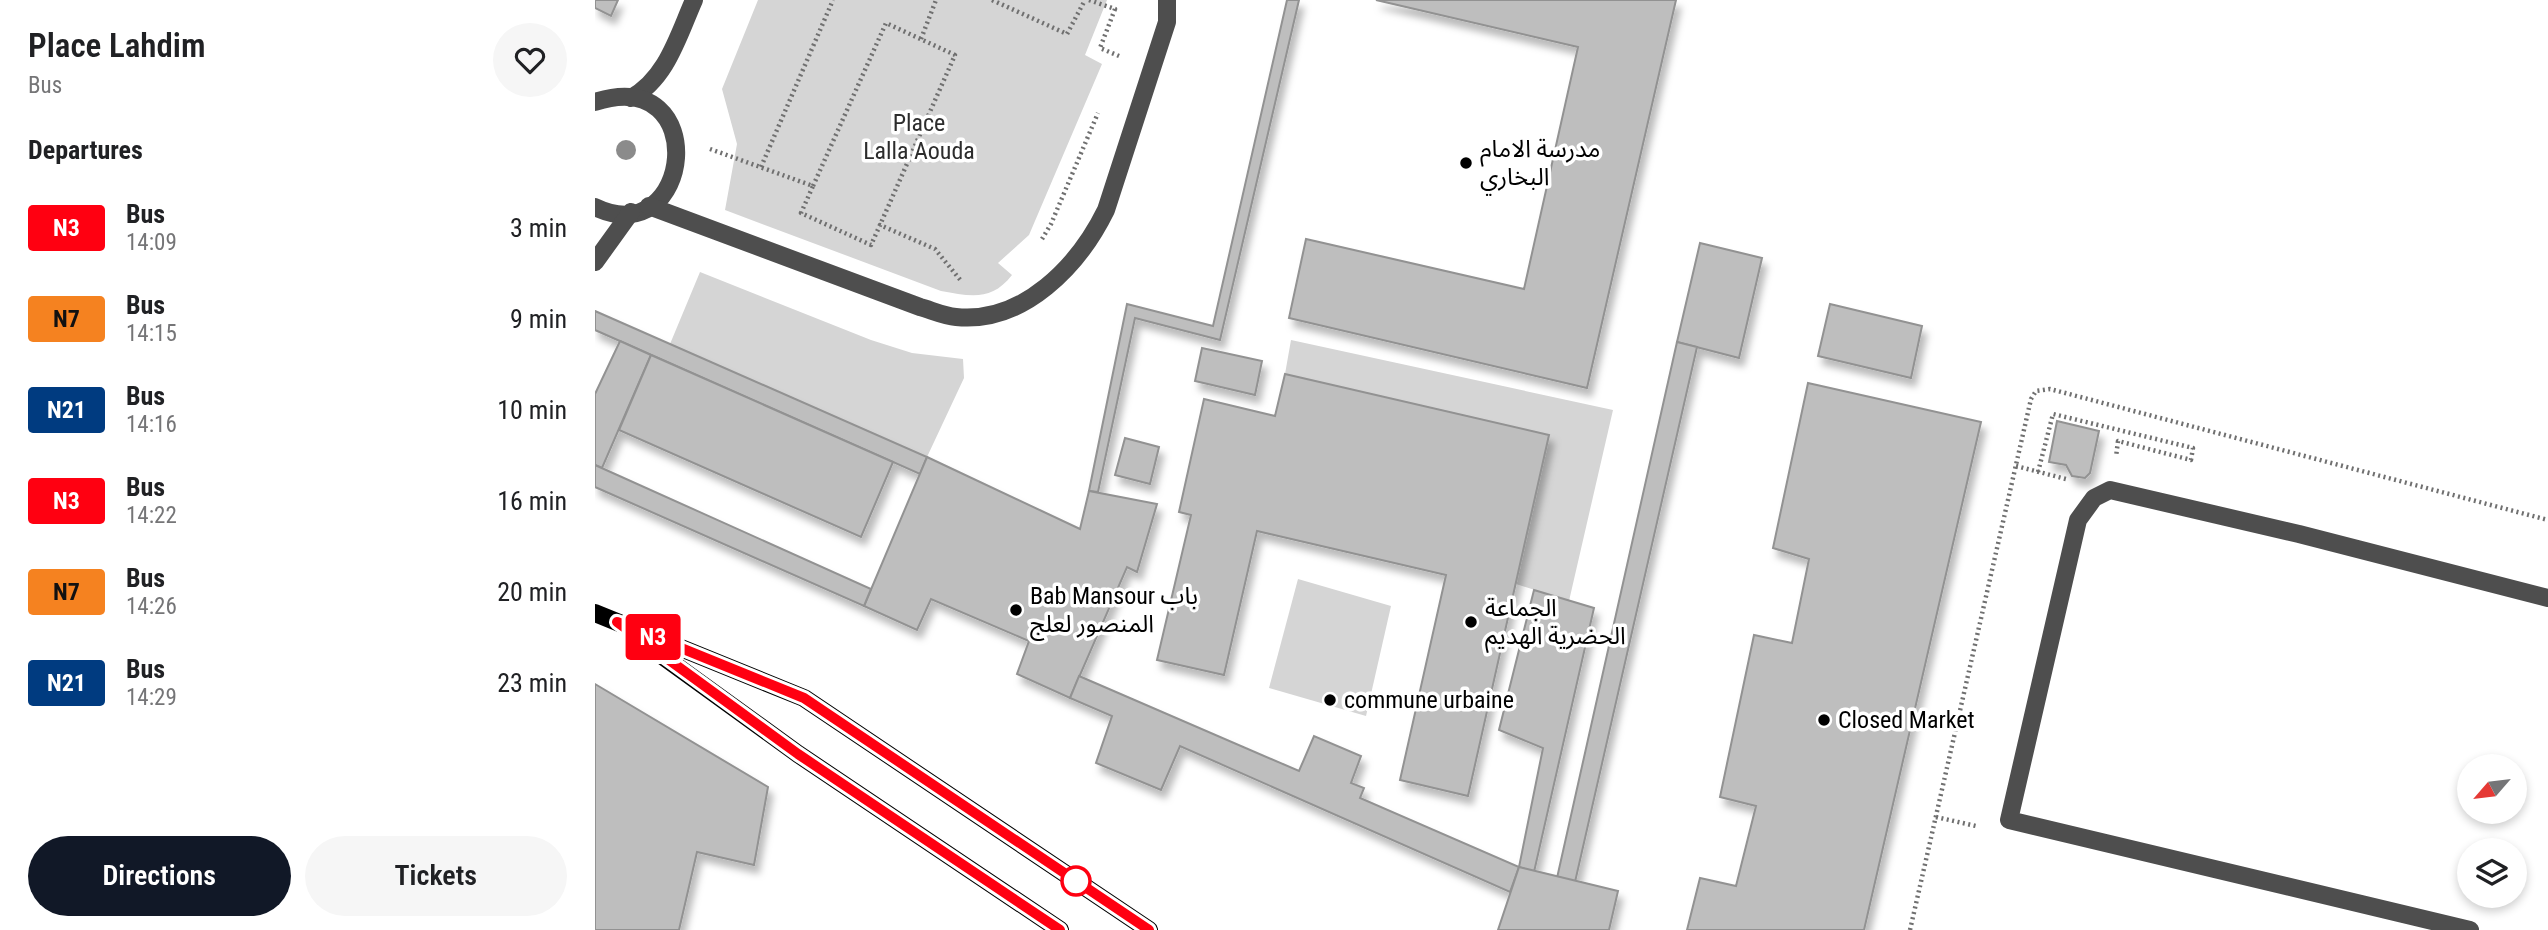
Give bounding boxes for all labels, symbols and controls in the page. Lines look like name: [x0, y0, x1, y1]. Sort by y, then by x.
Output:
button: heart: [493, 23, 567, 97]
text: Place Lahdim: [28, 26, 206, 65]
text: Bus: [28, 72, 62, 99]
park label: Place Lalla Aouda: [863, 109, 975, 165]
text: Departures: [28, 135, 143, 165]
place label: مدرسة الامام البخاري: [1480, 135, 1600, 196]
marker: مدرسة الامام البخاري: [1458, 155, 1474, 171]
text: Bus: [126, 199, 165, 229]
text: 3 min: [510, 213, 567, 243]
text: N3: [53, 214, 80, 242]
text: 14:09: [126, 229, 177, 256]
text: Bus: [126, 290, 165, 320]
text: 9 min: [510, 304, 567, 334]
text: N7: [53, 305, 80, 333]
text: 14:15: [126, 320, 177, 347]
text: Bus: [126, 381, 165, 411]
text: 10 min: [497, 395, 567, 425]
text: N21: [47, 396, 86, 424]
text: 14:16: [126, 411, 177, 438]
text: Bus: [126, 472, 165, 502]
text: 16 min: [497, 486, 567, 516]
text: N3: [53, 487, 80, 515]
text: 14:22: [126, 502, 177, 529]
text: Bus: [126, 563, 165, 593]
text: 20 min: [497, 577, 567, 607]
text: N7: [53, 578, 80, 606]
place label: Bab Mansour باب المنصور لعلج: [1030, 582, 1198, 641]
text: 14:26: [126, 593, 177, 620]
place label: الجماعة الحضرية الهديم: [1485, 594, 1626, 653]
marker: Bab Mansour باب المنصور لعلج: [1008, 602, 1024, 618]
line badge: N3: [622, 614, 685, 660]
marker: الجماعة الحضرية الهديم: [1463, 614, 1479, 630]
text: N3: [640, 623, 666, 651]
text: Bus: [126, 654, 165, 684]
text: 23 min: [497, 668, 567, 698]
text: N21: [47, 669, 86, 697]
text: 14:29: [126, 684, 177, 711]
place label: commune urbaine: [1344, 686, 1514, 714]
marker: commune urbaine: [1322, 692, 1338, 708]
place label: Closed Market: [1838, 706, 1975, 734]
marker: Closed Market: [1816, 712, 1832, 728]
north arrow: [2457, 754, 2527, 824]
map controls: [2457, 754, 2527, 908]
button: Directions: [28, 836, 291, 916]
button: Tickets: [305, 836, 567, 916]
button: layers: [2457, 838, 2527, 908]
unlabelled marker: [1061, 866, 1091, 896]

